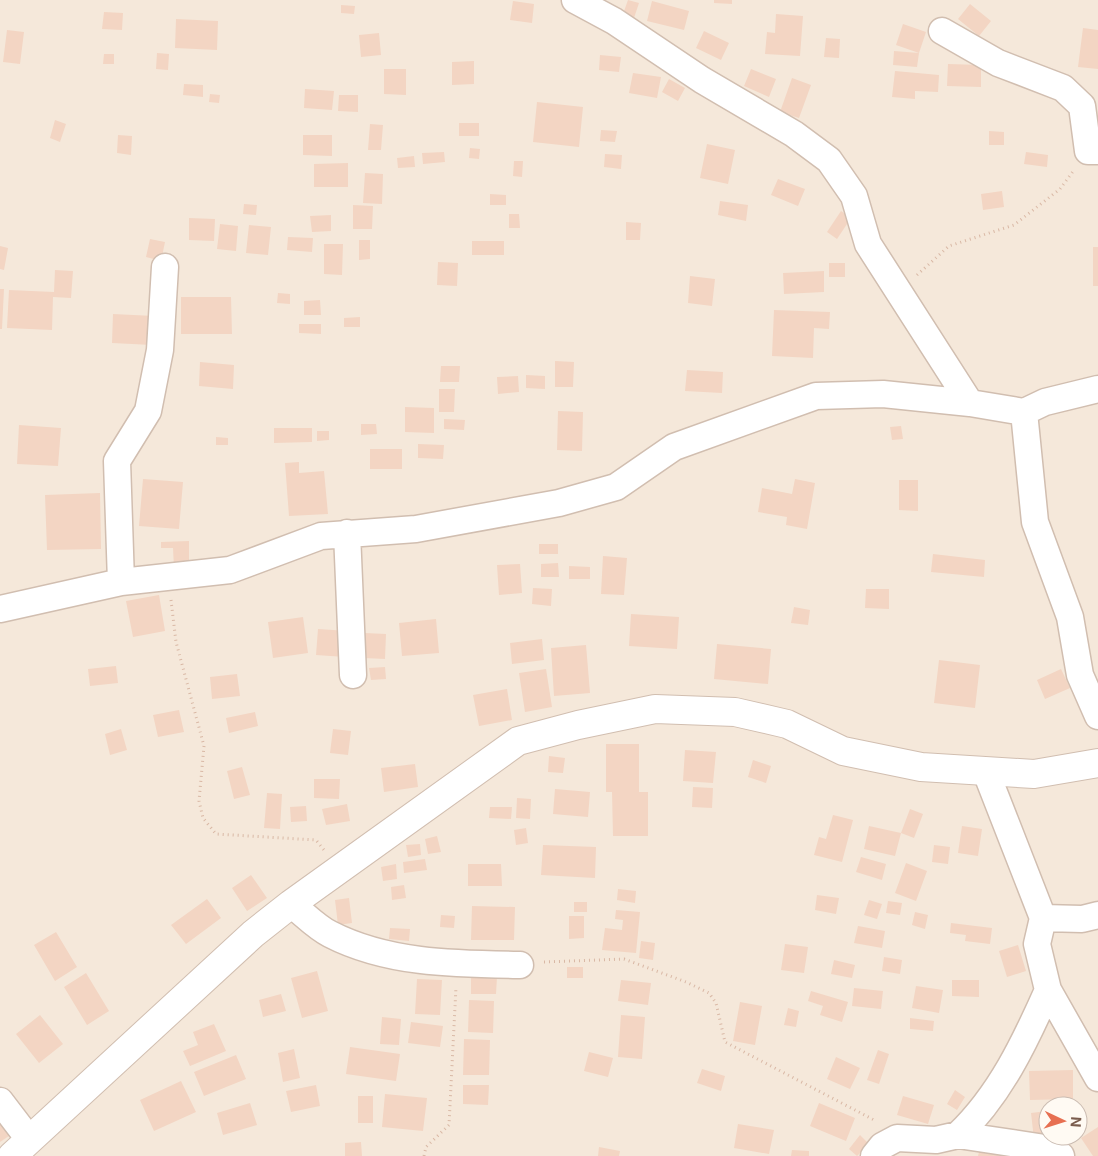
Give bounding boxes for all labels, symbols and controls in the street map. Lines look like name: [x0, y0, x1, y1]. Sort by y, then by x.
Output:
north arrow: [1038, 1096, 1088, 1146]
text: N: [1068, 1116, 1085, 1128]

